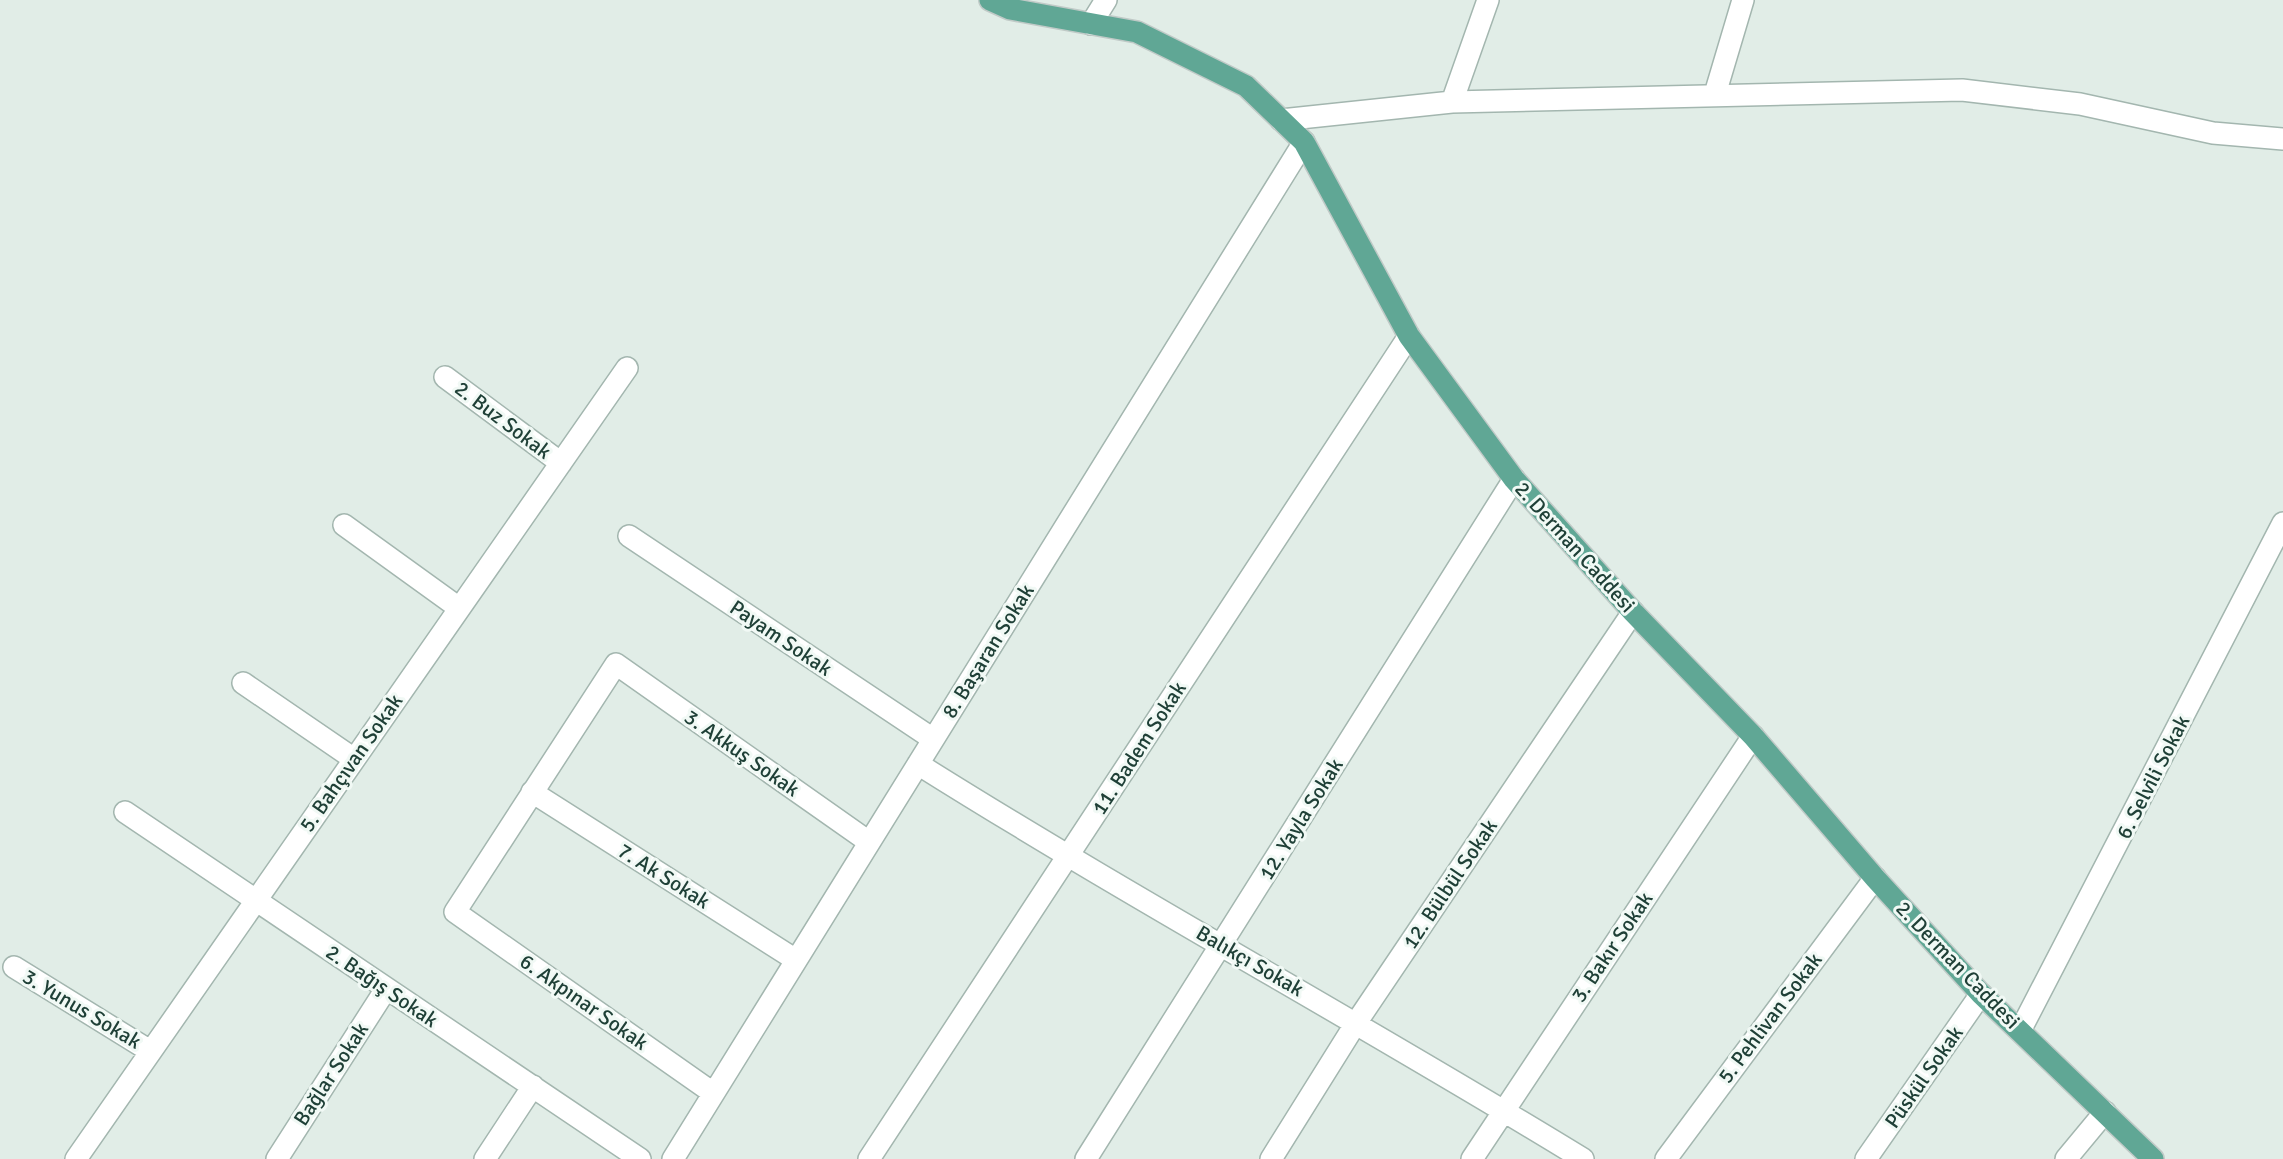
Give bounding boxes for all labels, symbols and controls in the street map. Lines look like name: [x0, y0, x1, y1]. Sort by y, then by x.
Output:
street label: 2. Buz Sokak: [450, 375, 557, 465]
street label: 2. Derman Caddesi: [1509, 476, 1641, 618]
street label: 8. Başaran Sokak: [936, 579, 1040, 723]
street label: Payam Sokak: [725, 594, 837, 682]
street label: 11. Badem Sokak: [1086, 676, 1192, 819]
street label: 5. Bahçıvan Sokak: [294, 689, 408, 837]
street label: 3. Akkuş Sokak: [679, 704, 805, 803]
street label: 6. Selvili Sokak: [2111, 710, 2195, 843]
street label: 12. Yayla Sokak: [1253, 753, 1349, 885]
street label: 12. Bülbül Sokak: [1397, 814, 1503, 954]
street label: 7. Ak Sokak: [613, 837, 715, 915]
street label: 3. Bakır Sokak: [1566, 886, 1659, 1007]
street label: 2. Derman Caddesi: [1890, 896, 2026, 1034]
street label: Balıkçı Sokak: [1192, 920, 1309, 1002]
street label: 2. Bağış Sokak: [321, 939, 443, 1033]
street label: 5. Pehlivan Sokak: [1712, 947, 1828, 1088]
street label: 6. Akpınar Sokak: [515, 948, 653, 1056]
street label: 3. Yunus Sokak: [18, 963, 146, 1055]
street label: Bağlar Sokak: [288, 1017, 374, 1131]
street label: Püskül Sokak: [1879, 1020, 1969, 1133]

